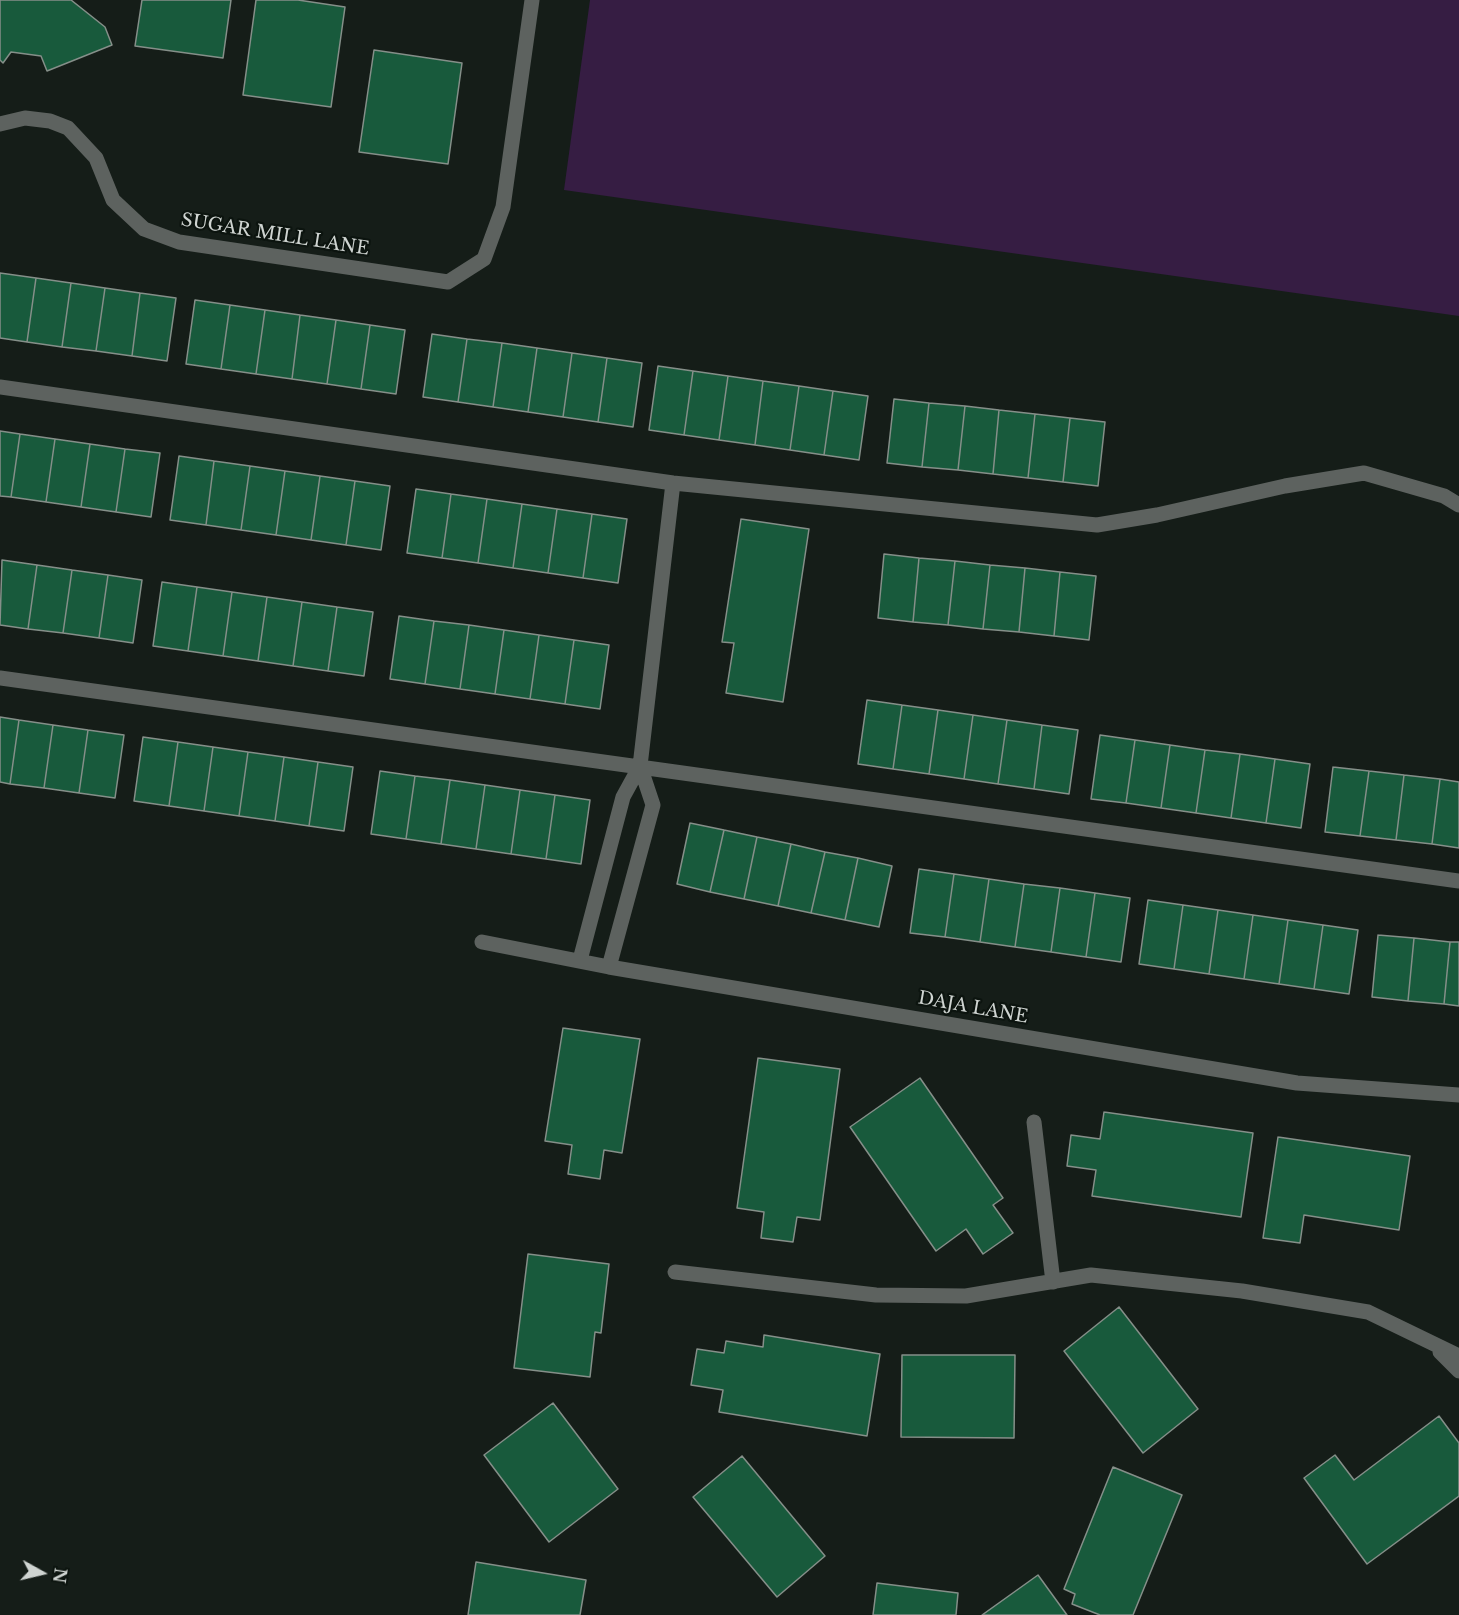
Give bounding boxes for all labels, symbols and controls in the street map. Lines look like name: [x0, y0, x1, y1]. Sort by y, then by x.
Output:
street label: SUGAR MILL LANE: [179, 209, 371, 261]
street label: DAJA LANE: [916, 988, 1030, 1028]
north arrow: [12, 1543, 72, 1603]
text: N: [49, 1567, 71, 1584]

